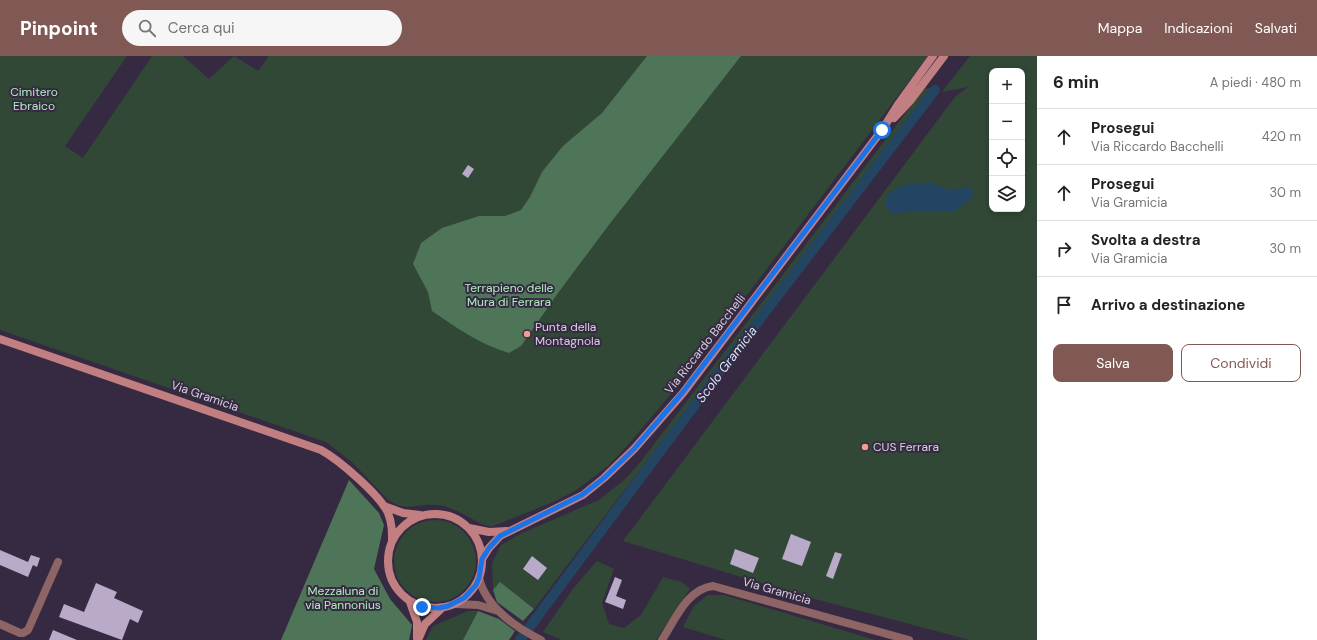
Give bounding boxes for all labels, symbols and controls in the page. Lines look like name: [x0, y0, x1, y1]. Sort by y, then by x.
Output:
search box: [122, 10, 402, 46]
text: Pinpoint: [20, 16, 98, 41]
icon: search: [136, 17, 158, 39]
text: Cerca qui: [168, 18, 235, 38]
text: Mappa: [1098, 19, 1142, 37]
text: Indicazioni: [1164, 19, 1233, 37]
text: Salvati: [1255, 19, 1297, 37]
map controls: [989, 68, 1025, 212]
button: +: [989, 68, 1025, 104]
text: 6 min: [1053, 71, 1099, 93]
text: A piedi · 480 m: [1210, 74, 1301, 91]
park label: Cimitero Ebraico: [10, 84, 58, 114]
button: −: [989, 104, 1025, 140]
text: Prosegui: [1091, 118, 1154, 138]
route start: [873, 121, 891, 139]
icon: ahead: [1053, 126, 1075, 148]
text: 420 m: [1262, 128, 1301, 145]
text: Via Riccardo Bacchelli: [1091, 138, 1224, 155]
button: locate: [989, 140, 1025, 176]
text: Prosegui: [1091, 174, 1154, 194]
button: layers: [989, 176, 1025, 212]
icon: ahead: [1053, 182, 1075, 204]
text: 30 m: [1269, 184, 1301, 201]
text: Via Gramicia: [1091, 194, 1167, 211]
text: Svolta a destra: [1091, 230, 1201, 250]
icon: right: [1053, 238, 1075, 260]
text: 30 m: [1269, 240, 1301, 257]
text: Via Gramicia: [1091, 250, 1167, 267]
park label: Terrapieno delle Mura di Ferrara: [465, 280, 554, 310]
street label: Via Riccardo Bacchelli: [661, 291, 749, 397]
icon: arrive: [1053, 294, 1075, 316]
text: Arrivo a destinazione: [1091, 295, 1245, 315]
place label: Punta della Montagnola: [535, 319, 600, 349]
water label: Scolo Gramicia: [692, 323, 761, 406]
marker: Punta della Montagnola: [522, 329, 532, 339]
button: Salva: [1053, 344, 1173, 382]
button: Condividi: [1181, 344, 1301, 382]
street label: Via Gramicia: [169, 377, 241, 415]
place label: CUS Ferrara: [873, 439, 939, 455]
marker: CUS Ferrara: [860, 442, 870, 452]
street label: Via Gramicia: [741, 574, 813, 608]
park label: Mezzaluna di via Pannonius: [305, 583, 381, 613]
route end: [413, 598, 431, 616]

